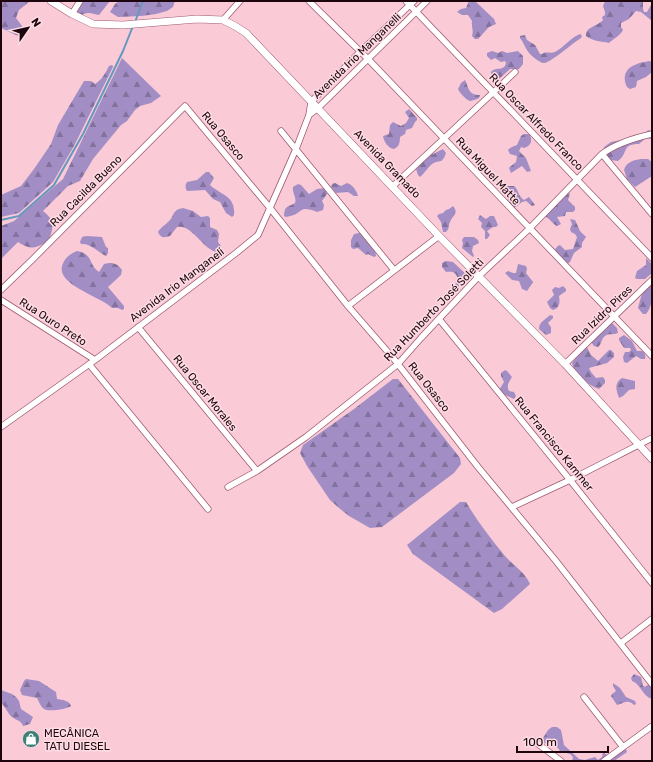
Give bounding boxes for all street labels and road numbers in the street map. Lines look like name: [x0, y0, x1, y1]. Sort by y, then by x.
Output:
street label: Avenida Irio Manganelli: [310, 11, 404, 101]
street label: Rua Oscar Alfredo Franco: [486, 71, 586, 173]
street label: Rua Osasco: [199, 109, 247, 163]
street label: Avenida Gramado: [351, 127, 423, 201]
street label: Rua Miguel Matte: [453, 134, 523, 208]
street label: Rua Cacilda Bueno: [48, 153, 124, 229]
street label: Avenida Irio Manganeli: [127, 245, 227, 325]
street label: Rua Humberto José Soletti: [381, 256, 487, 364]
street label: Rua Izidro Pires: [569, 283, 635, 347]
street label: Rua Ouro Preto: [17, 295, 89, 349]
street label: Rua Oscar Morales: [170, 352, 240, 434]
street label: Rua Osasco: [405, 359, 453, 415]
street label: Rua Francisco Kammer: [512, 394, 597, 494]

